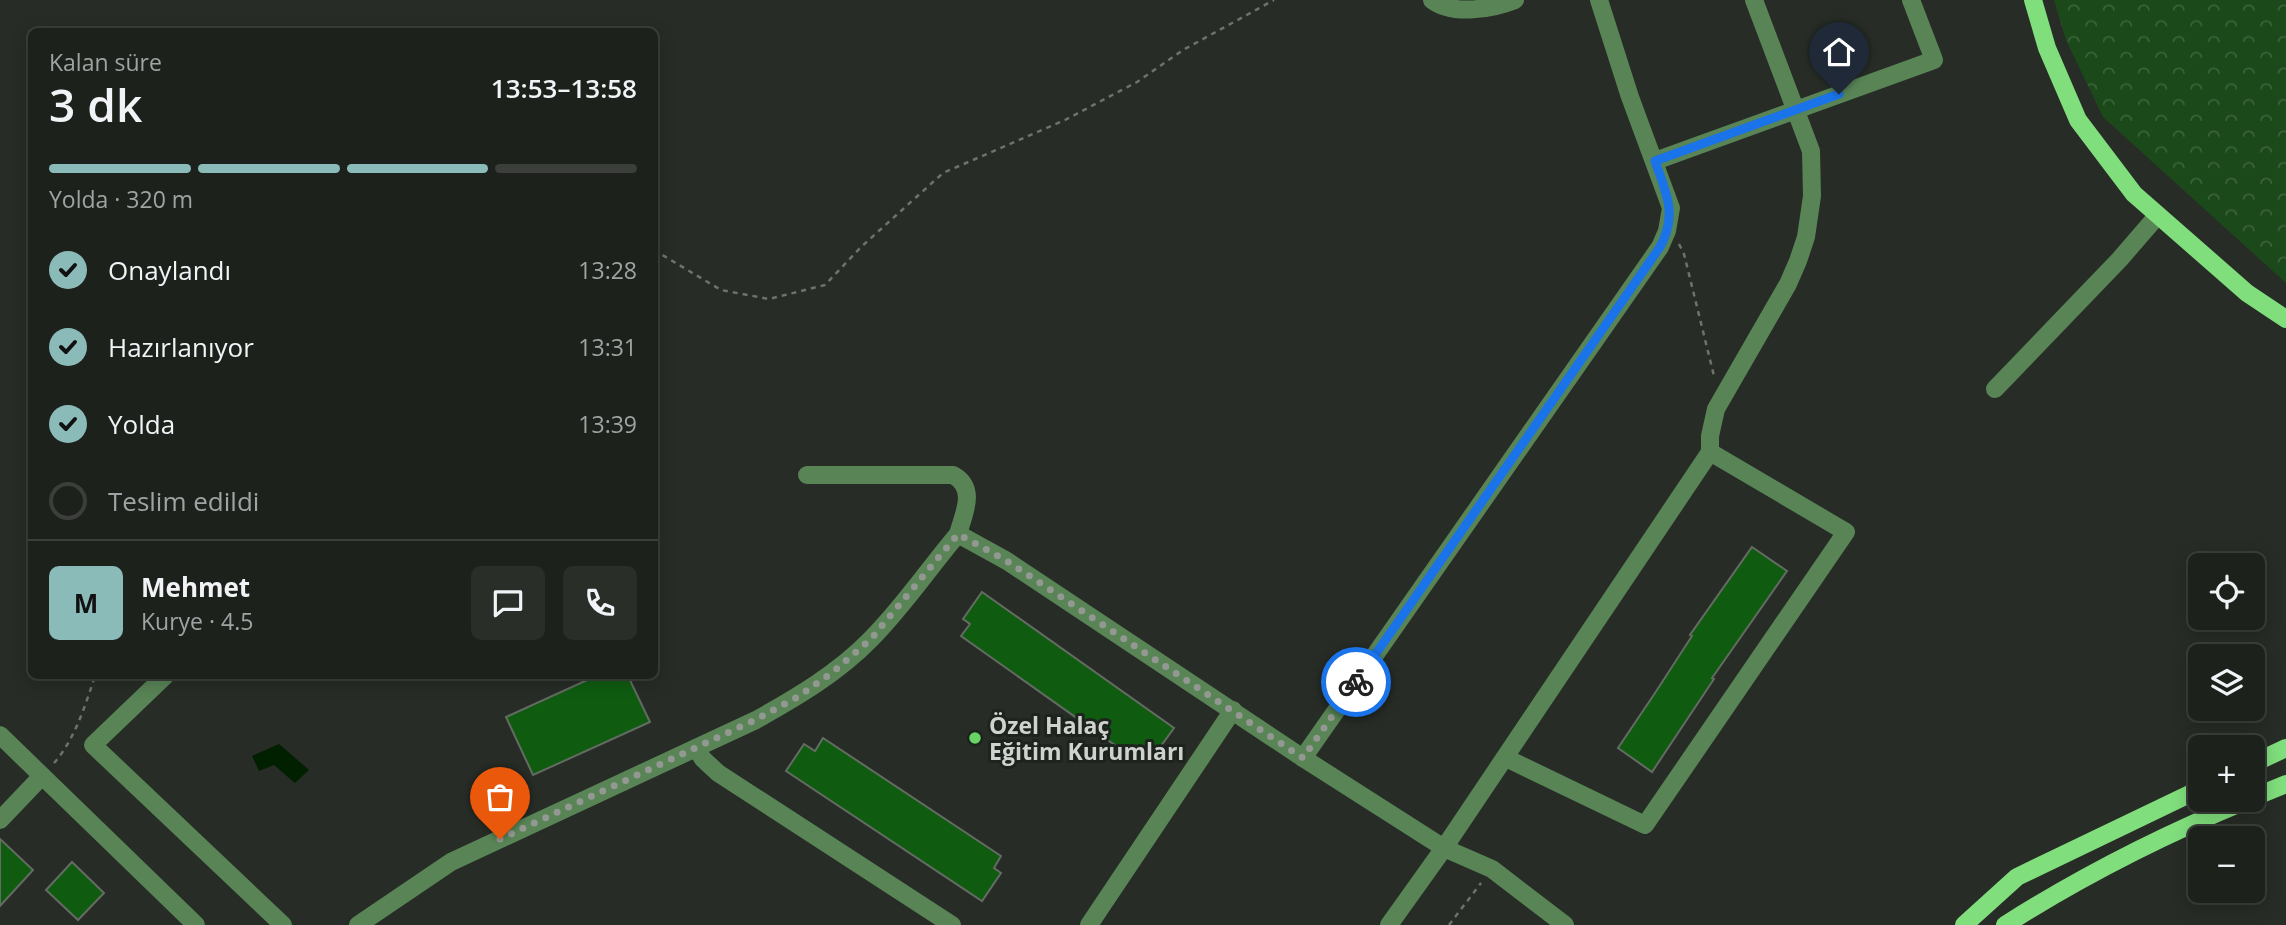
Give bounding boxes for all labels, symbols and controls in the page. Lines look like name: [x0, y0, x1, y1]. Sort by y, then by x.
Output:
pin: [1809, 22, 1869, 94]
icon: home: [1820, 33, 1858, 71]
text: Kalan süre: [49, 46, 162, 78]
text: 13:53–13:58: [491, 70, 637, 106]
text: 3 dk: [49, 73, 142, 135]
text: Yolda · 320 m: [49, 183, 193, 215]
icon: check: [49, 251, 87, 289]
text: Onaylandı: [108, 252, 231, 288]
text: 13:28: [578, 254, 637, 286]
icon: check: [49, 328, 87, 366]
text: Hazırlanıyor: [108, 329, 254, 365]
text: 13:31: [578, 331, 637, 363]
icon: check: [49, 405, 87, 443]
text: Yolda: [108, 406, 175, 442]
text: 13:39: [578, 408, 637, 440]
text: Teslim edildi: [108, 483, 259, 519]
map controls: [2188, 553, 2265, 903]
button: locate: [2188, 553, 2265, 630]
button: chat: [471, 566, 545, 640]
button: phone: [563, 566, 637, 640]
text: Mehmet: [141, 569, 250, 605]
text: M: [74, 585, 98, 621]
text: Kurye · 4.5: [141, 605, 253, 637]
button: layers: [2188, 644, 2265, 721]
courier: [1321, 647, 1391, 717]
icon: bike: [1337, 663, 1375, 701]
place label: Özel Halaç Eğitim Kurumları: [989, 709, 1184, 767]
marker: Özel Halaç Eğitim Kurumları: [967, 730, 983, 746]
button: +: [2188, 735, 2265, 812]
pin: [470, 767, 530, 839]
icon: bag: [481, 778, 519, 816]
button: −: [2188, 826, 2265, 903]

